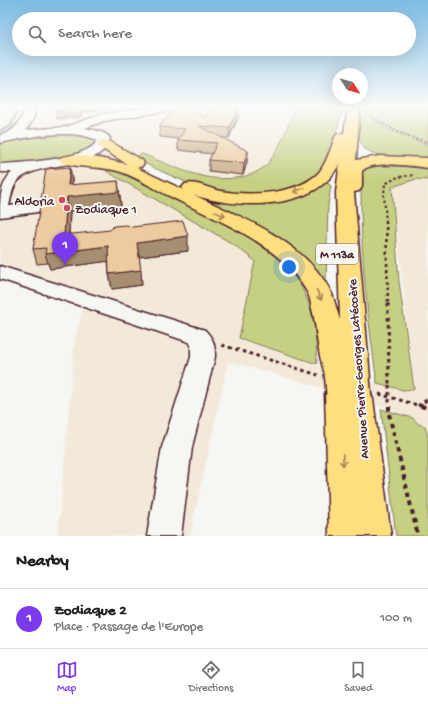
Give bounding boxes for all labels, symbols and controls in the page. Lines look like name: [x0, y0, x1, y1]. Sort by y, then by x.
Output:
search box: [12, 12, 416, 56]
icon: search: [26, 23, 48, 45]
text: Search here: [58, 25, 132, 43]
north arrow: [332, 68, 368, 104]
one-way arrow: [293, 187, 305, 195]
place label: Aldoria: [14, 195, 55, 210]
marker: Aldoria: [57, 195, 67, 205]
marker: Zodiaque 1: [62, 203, 72, 213]
place label: Zodiaque 1: [75, 203, 137, 218]
one-way arrow: [214, 211, 226, 218]
pin: 1: [52, 232, 78, 265]
road number: M 113a: [316, 244, 358, 264]
your location: [279, 257, 299, 277]
street label: Avenue Pierre-Georges Latécoère: [346, 278, 373, 459]
one-way arrow: [316, 288, 323, 300]
one-way arrow: [340, 453, 347, 466]
text: Nearby: [16, 552, 69, 572]
text: Zodiaque 2: [54, 602, 127, 620]
text: 1: [26, 611, 32, 626]
text: 100 m: [380, 611, 412, 626]
text: Place · Passage de l'Europe: [54, 620, 203, 635]
tab: Map: [56, 659, 78, 695]
tab: Directions: [189, 659, 233, 695]
tab: Saved: [344, 659, 372, 695]

